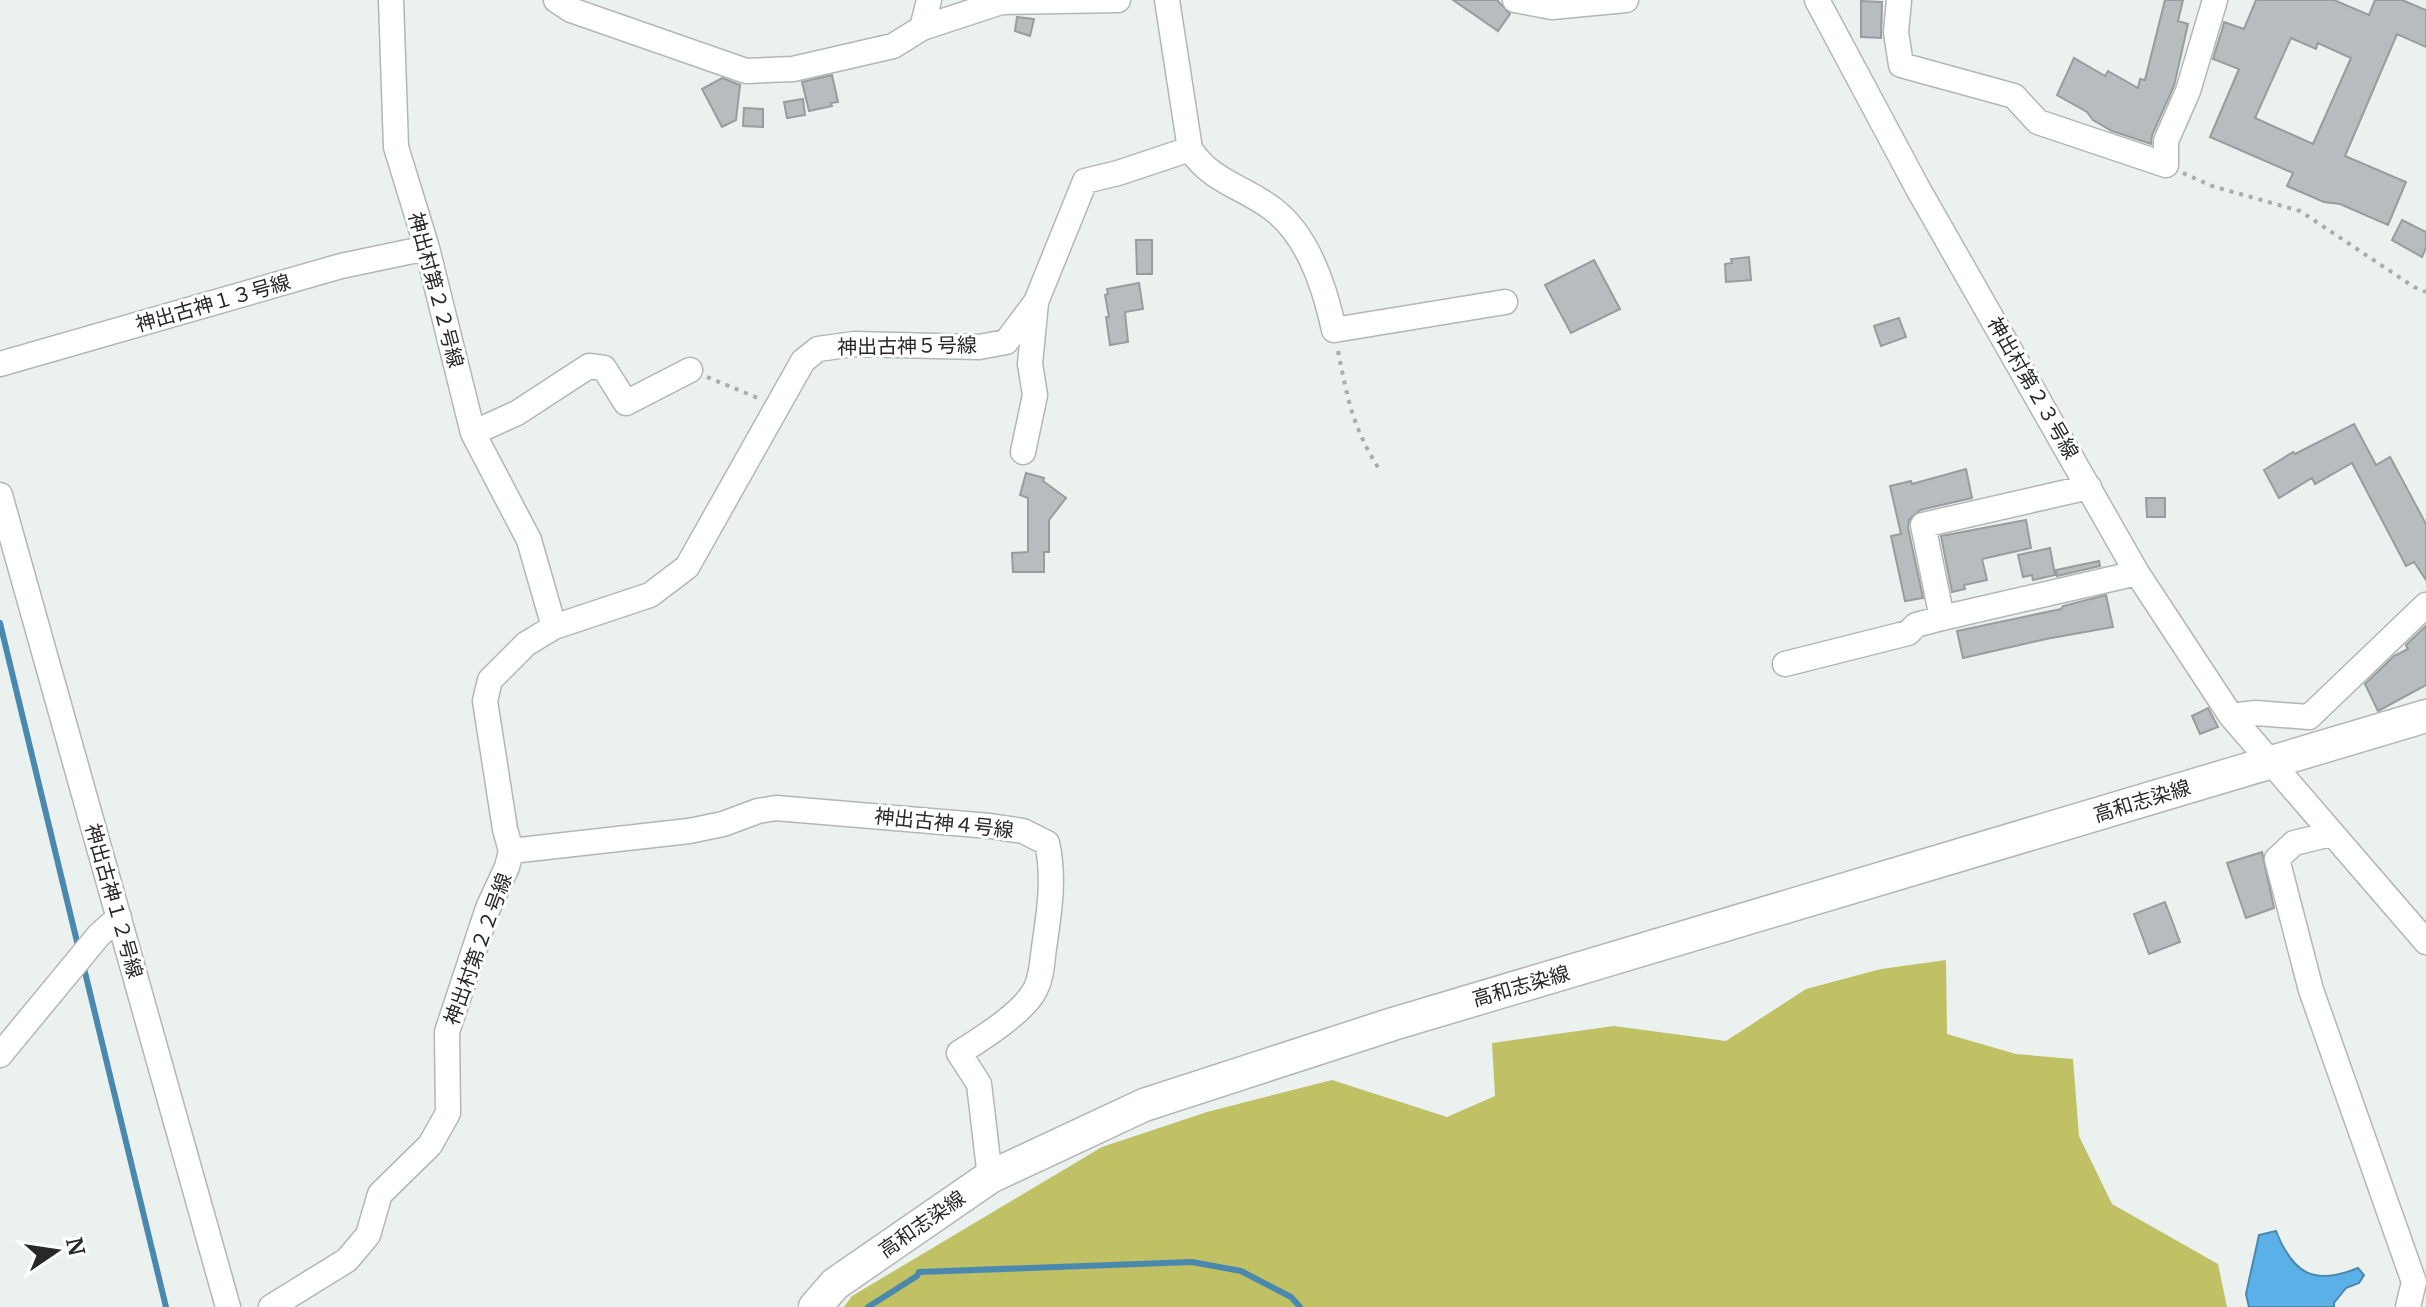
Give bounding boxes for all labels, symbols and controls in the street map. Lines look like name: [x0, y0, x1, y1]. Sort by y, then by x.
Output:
street label: 神出村第２２号線: [404, 209, 469, 370]
street label: 神出古神１３号線: [133, 268, 293, 337]
street label: 神出村第２３号線: [1983, 312, 2084, 463]
street label: 神出古神５号線: [837, 332, 977, 359]
street label: 高和志染線: [2090, 774, 2193, 827]
street label: 神出古神４号線: [873, 803, 1015, 842]
street label: 神出古神１２号線: [80, 821, 149, 981]
street label: 神出村第２２号線: [438, 869, 517, 1028]
street label: 高和志染線: [1469, 960, 1572, 1011]
street label: 高和志染線: [874, 1185, 970, 1263]
north arrow: [16, 1211, 96, 1291]
text: N: [60, 1235, 91, 1259]

